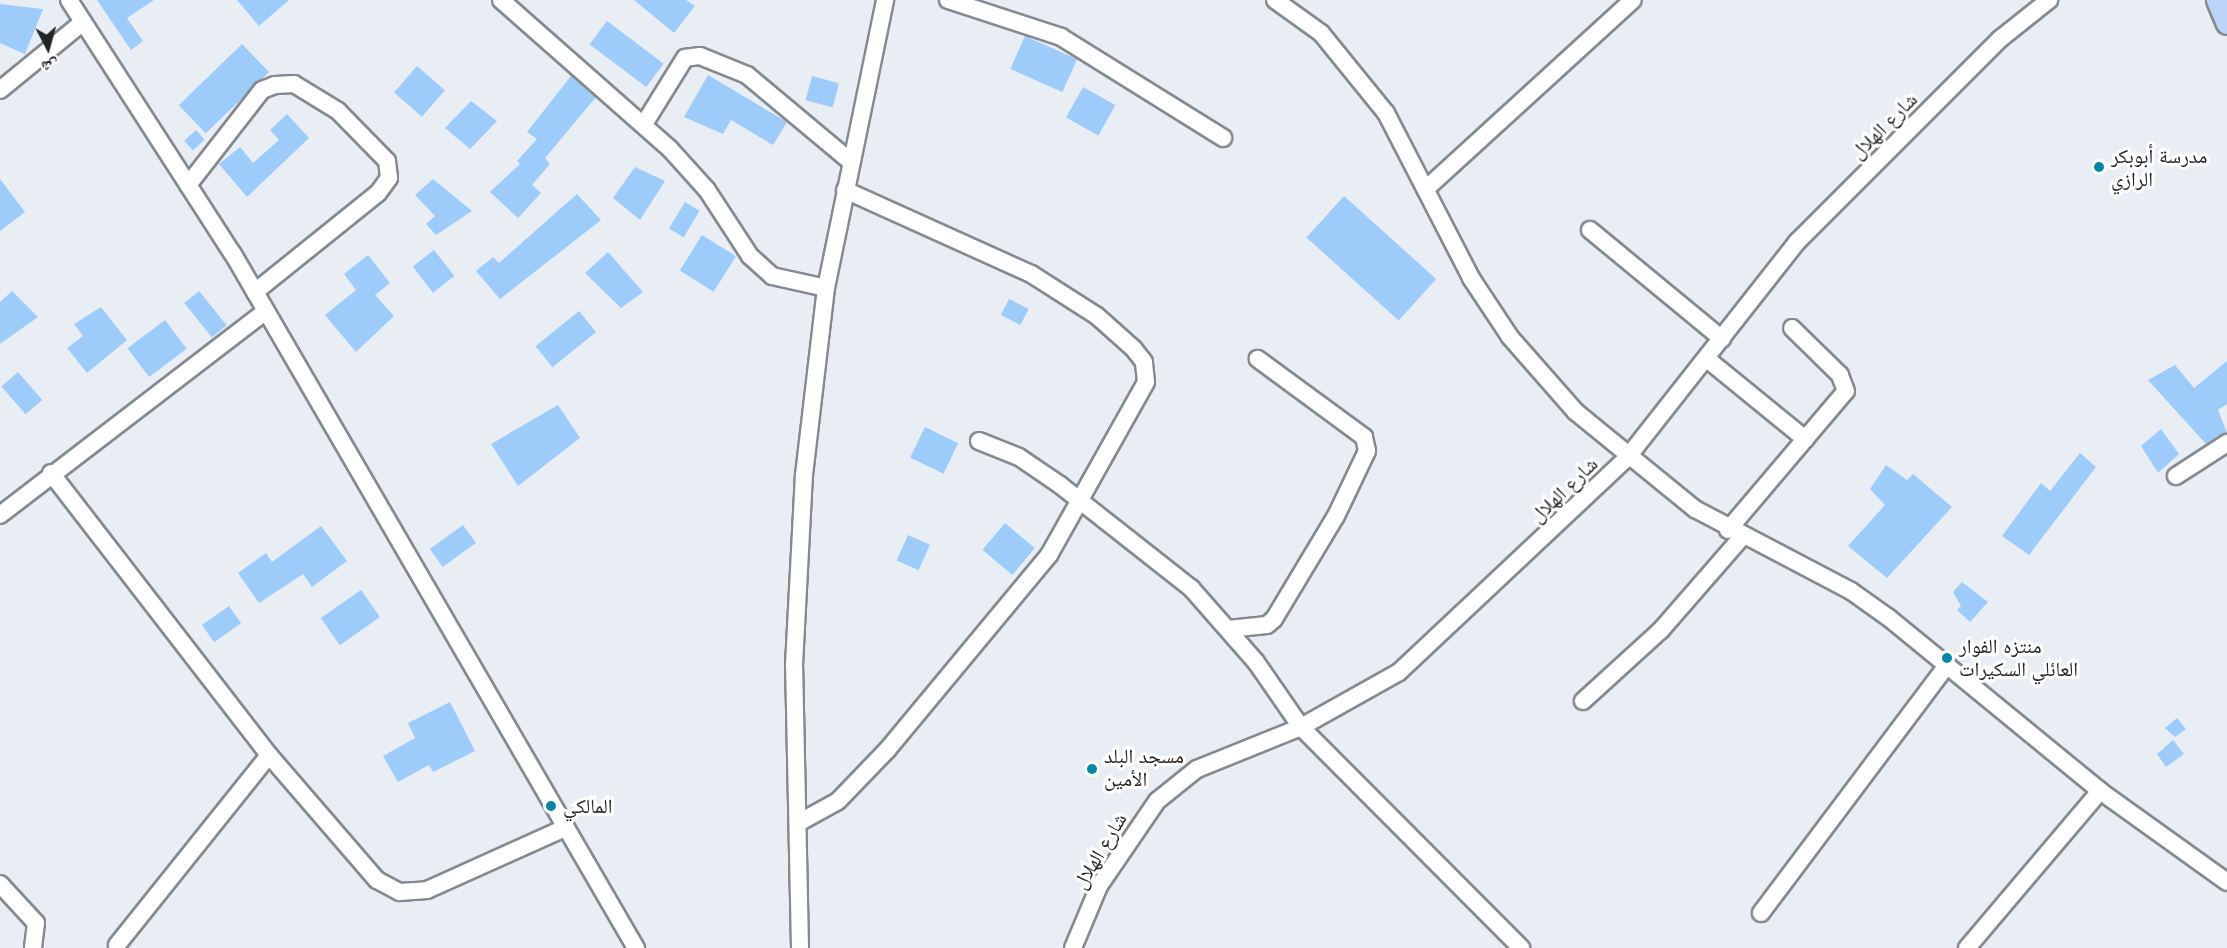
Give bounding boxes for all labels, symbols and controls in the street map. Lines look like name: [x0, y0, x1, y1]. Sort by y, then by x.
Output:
north arrow: [18, 18, 78, 78]
text: ش: [41, 57, 59, 76]
street label: شارع الهلال: [1846, 88, 1922, 164]
place label: مدرسة أبوبكر الرازي: [2111, 144, 2207, 191]
marker: مدرسة أبوبكر الرازي: [2092, 160, 2106, 174]
street label: شارع الهلال: [1525, 452, 1603, 528]
place label: منتزه الفوار العائلي السكيرات: [1959, 634, 2078, 681]
marker: منتزه الفوار العائلي السكيرات: [1940, 651, 1954, 665]
place label: مسجد البلد الأمين: [1104, 745, 1184, 792]
marker: مسجد البلد الأمين: [1085, 762, 1099, 776]
place label: المالكي: [563, 794, 612, 818]
marker: المالكي: [544, 799, 558, 813]
street label: شارع الهلال: [1068, 809, 1132, 893]

